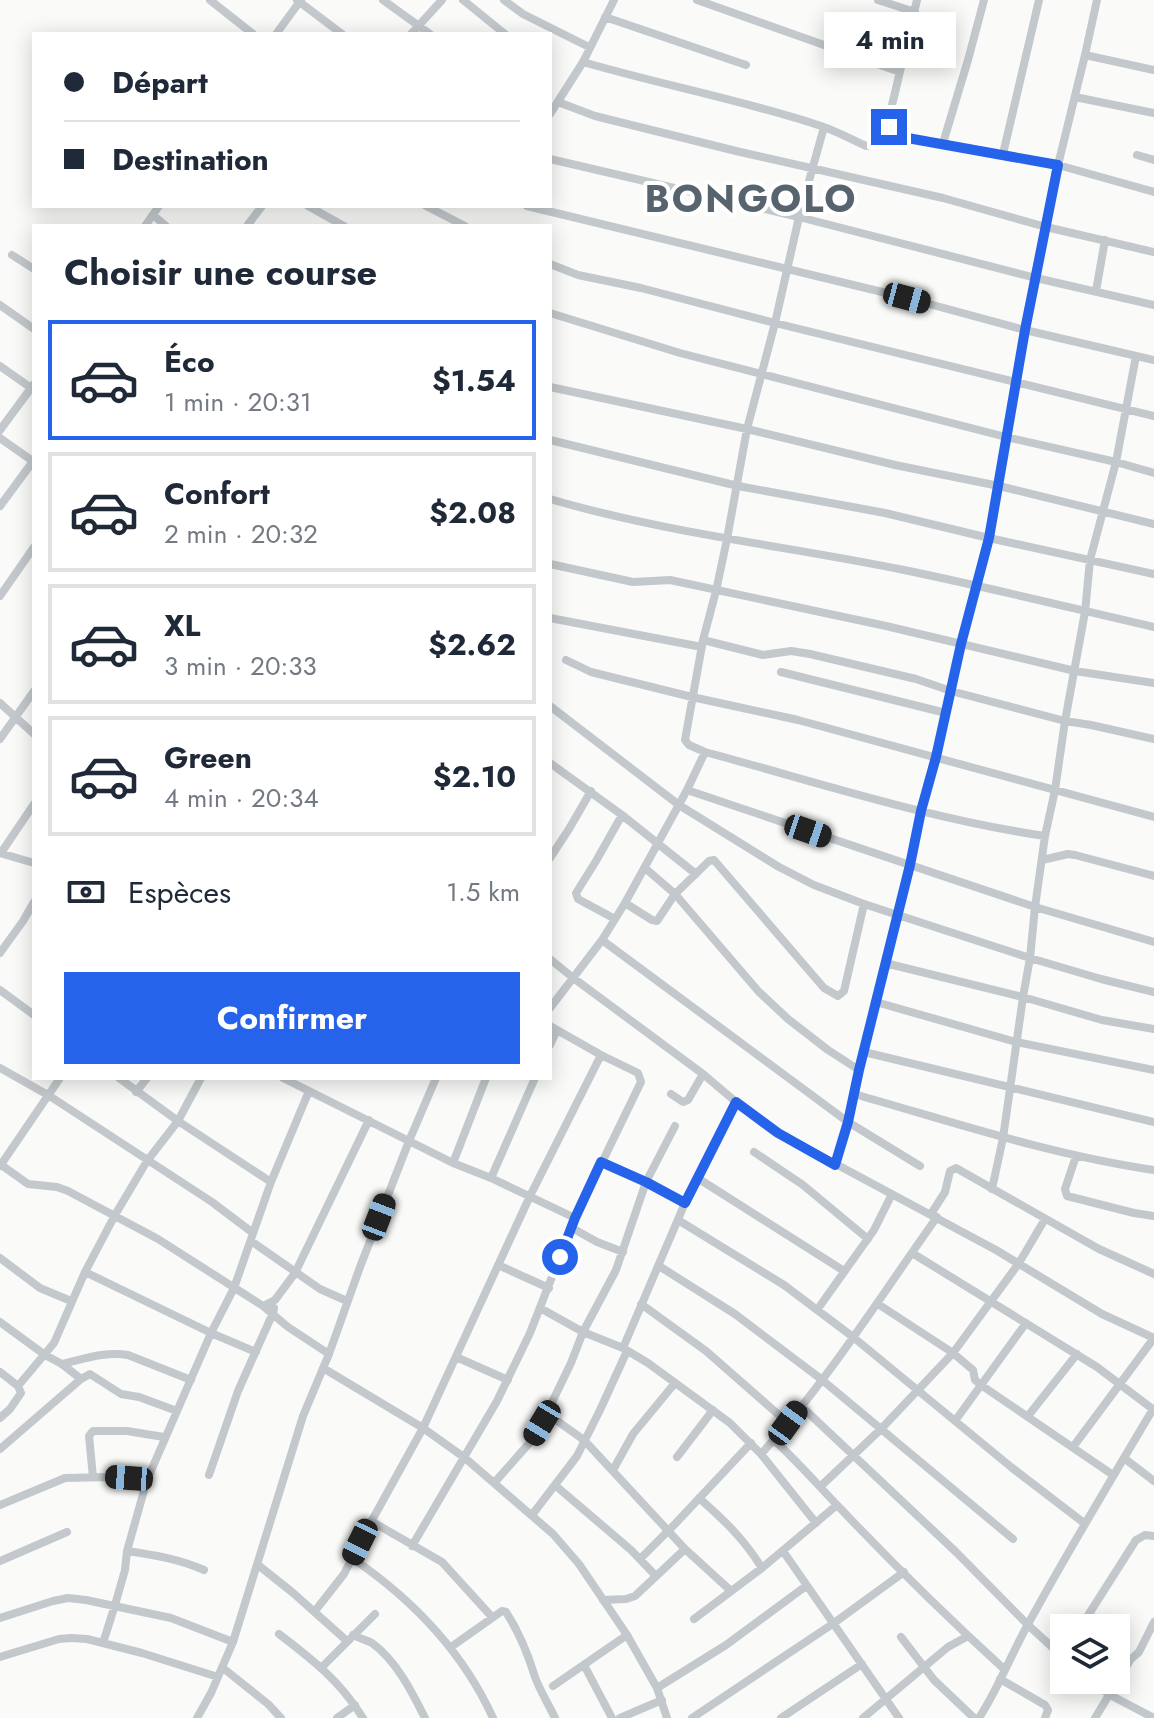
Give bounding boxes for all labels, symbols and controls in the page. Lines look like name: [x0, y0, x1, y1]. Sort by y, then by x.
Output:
callout: 4 min: [823, 11, 955, 67]
text: 4 min: [855, 21, 925, 59]
text: Départ: [112, 61, 208, 104]
route end: [871, 109, 907, 145]
text: Destination: [112, 138, 269, 181]
district label: BONGOLO: [645, 171, 857, 226]
text: Choisir une course: [64, 246, 377, 298]
car: [881, 280, 933, 316]
text: Éco: [164, 340, 215, 383]
icon: car: [68, 344, 140, 416]
text: $1.54: [432, 359, 516, 402]
text: 1 min · 20:31: [164, 383, 312, 421]
text: Confort: [164, 472, 270, 515]
icon: car: [68, 476, 140, 548]
text: $2.08: [429, 491, 516, 534]
text: 2 min · 20:32: [164, 515, 318, 553]
text: XL: [164, 604, 200, 647]
icon: car: [68, 608, 140, 680]
text: $2.62: [428, 623, 516, 666]
text: 3 min · 20:33: [164, 647, 317, 685]
text: Green: [164, 736, 252, 779]
icon: car: [68, 740, 140, 812]
text: $2.10: [433, 755, 516, 798]
text: 4 min · 20:34: [164, 779, 319, 817]
car: [781, 812, 835, 850]
icon: cash: [64, 870, 108, 914]
text: Espèces: [128, 871, 231, 914]
text: 1.5 km: [446, 873, 520, 911]
button: Confirmer: [64, 972, 520, 1064]
car: [359, 1190, 399, 1244]
route start: [542, 1239, 578, 1275]
car: [519, 1396, 565, 1450]
car: [764, 1397, 812, 1449]
car: [104, 1464, 154, 1492]
car: [339, 1515, 381, 1569]
map controls: [1050, 1614, 1130, 1694]
button: layers: [1050, 1614, 1130, 1694]

